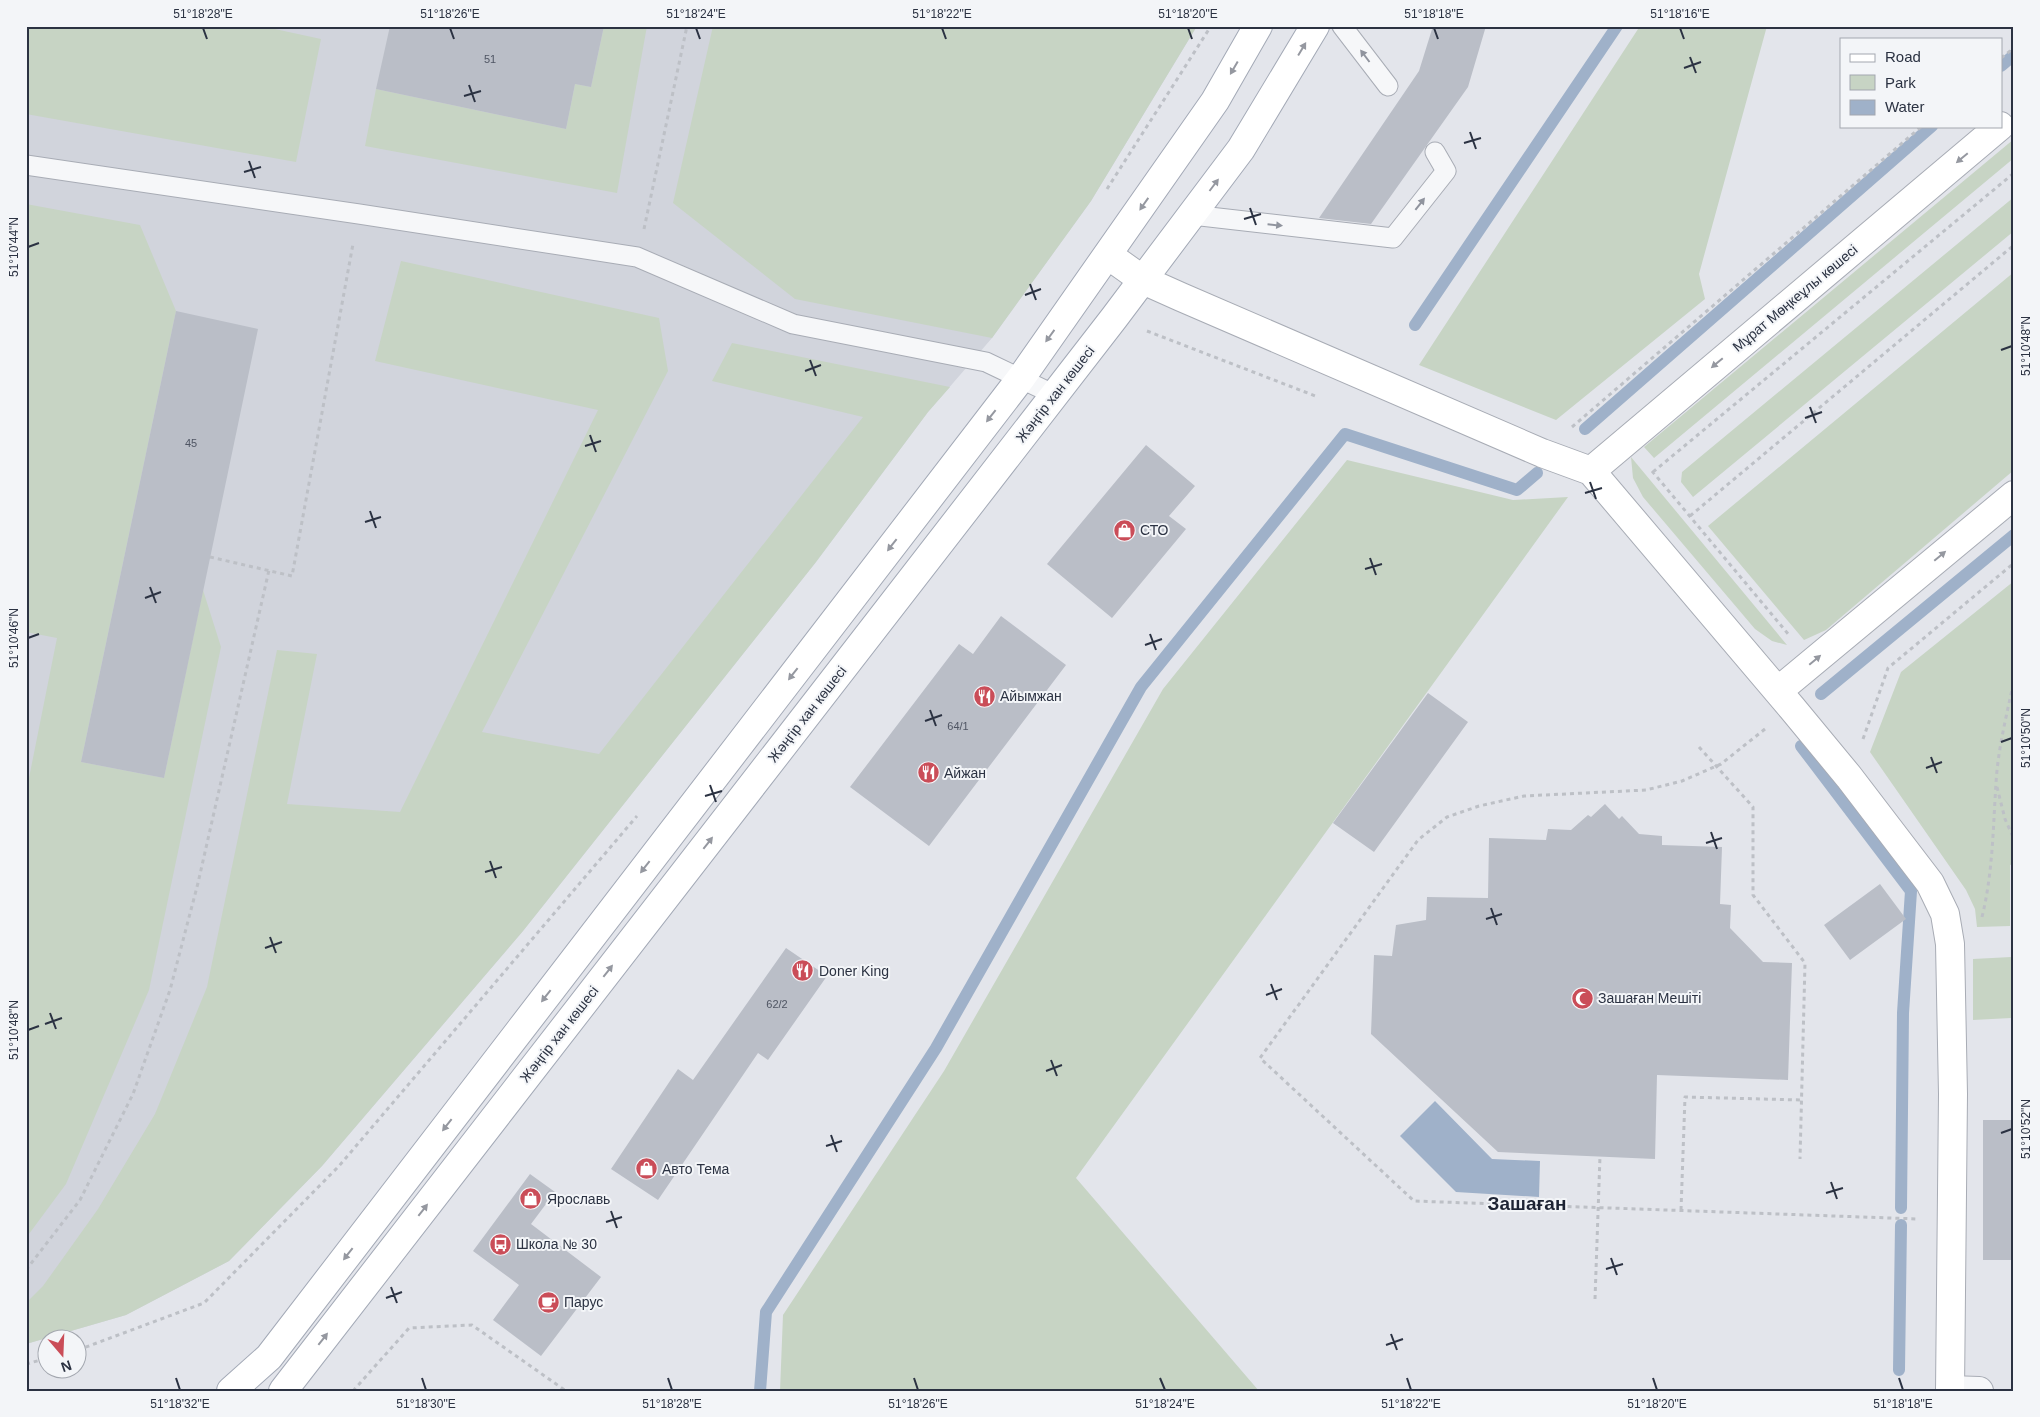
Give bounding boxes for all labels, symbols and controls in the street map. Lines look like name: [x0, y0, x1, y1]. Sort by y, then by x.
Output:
text: 51°18'28"E: [173, 7, 233, 21]
text: 51°18'26"E: [420, 7, 480, 21]
text: 51°18'24"E: [666, 7, 726, 21]
text: 51°18'22"E: [912, 7, 972, 21]
text: 51°18'20"E: [1158, 7, 1218, 21]
text: 51°18'18"E: [1404, 7, 1464, 21]
text: 51°18'16"E: [1650, 7, 1710, 21]
legend: [1840, 38, 2002, 128]
one-way arrow: [1297, 42, 1306, 55]
text: Road: [1885, 48, 1921, 65]
one-way arrow: [1359, 50, 1370, 63]
house number: 51: [484, 53, 496, 65]
one-way arrow: [1229, 62, 1238, 75]
text: Park: [1885, 74, 1916, 91]
text: Water: [1885, 98, 1924, 115]
one-way arrow: [1956, 152, 1969, 163]
one-way arrow: [1209, 178, 1219, 192]
one-way arrow: [1139, 197, 1149, 210]
one-way arrow: [1414, 198, 1425, 211]
text: 51°10'44"N: [7, 217, 21, 277]
one-way arrow: [1267, 221, 1283, 229]
street label: Мұрат Мөңкеұлы көшесі: [1729, 241, 1861, 355]
text: 51°10'48"N: [2019, 316, 2033, 376]
one-way arrow: [1045, 330, 1055, 343]
street label: Жәңгір хан көшесі: [1012, 343, 1098, 445]
one-way arrow: [1711, 358, 1724, 369]
one-way arrow: [986, 409, 996, 423]
house number: 45: [185, 437, 197, 449]
shop icon: СТО: [1112, 518, 1136, 542]
place label: СТО: [1140, 522, 1169, 538]
one-way arrow: [887, 538, 897, 552]
one-way arrow: [1933, 550, 1946, 561]
text: 51°10'46"N: [7, 608, 21, 668]
one-way arrow: [1809, 654, 1822, 665]
street label: Жәңгір хан көшесі: [764, 663, 850, 765]
one-way arrow: [788, 667, 798, 681]
restaurant icon: Айымжан: [972, 684, 996, 708]
place label: Айымжан: [1000, 688, 1062, 704]
text: 51°10'50"N: [2019, 708, 2033, 768]
house number: 64/1: [947, 720, 969, 732]
restaurant icon: Айжан: [916, 761, 940, 785]
place label: Айжан: [944, 765, 986, 781]
one-way arrow: [702, 837, 713, 850]
one-way arrow: [639, 860, 650, 873]
restaurant icon: Doner King: [791, 959, 815, 983]
place label: Doner King: [819, 963, 889, 979]
one-way arrow: [603, 964, 613, 978]
street label: Жәңгір хан көшесі: [516, 983, 602, 1085]
mosque icon: Зашаған Мешіті: [1570, 986, 1594, 1010]
one-way arrow: [541, 989, 551, 1003]
place label: Зашаған Мешіті: [1598, 990, 1701, 1006]
house number: 62/2: [766, 998, 788, 1010]
text: 51°10'48"N: [7, 1000, 21, 1060]
text: 51°10'52"N: [2019, 1099, 2033, 1159]
one-way arrow: [442, 1118, 452, 1132]
shop icon: Авто Тема: [634, 1157, 658, 1181]
place label: Авто Тема: [662, 1161, 730, 1177]
shop icon: Ярославь: [519, 1187, 543, 1211]
place label: Ярославь: [547, 1191, 610, 1207]
district label: Зашаған: [1488, 1193, 1566, 1214]
one-way arrow: [417, 1204, 428, 1217]
bus stop icon: Школа № 30: [488, 1232, 512, 1256]
place label: Школа № 30: [516, 1236, 597, 1252]
one-way arrow: [343, 1247, 353, 1261]
cafe icon: Парус: [536, 1290, 560, 1314]
place label: Парус: [564, 1294, 603, 1310]
north arrow: [38, 1330, 88, 1380]
one-way arrow: [318, 1333, 329, 1346]
text: N: [59, 1357, 74, 1376]
text: 51°18'32"E: [150, 1397, 210, 1411]
text: 51°18'30"E: [396, 1397, 456, 1411]
text: 51°18'28"E: [642, 1397, 702, 1411]
text: 51°18'26"E: [888, 1397, 948, 1411]
text: 51°18'24"E: [1135, 1397, 1195, 1411]
text: 51°18'22"E: [1381, 1397, 1441, 1411]
text: 51°18'20"E: [1627, 1397, 1687, 1411]
text: 51°18'18"E: [1873, 1397, 1933, 1411]

